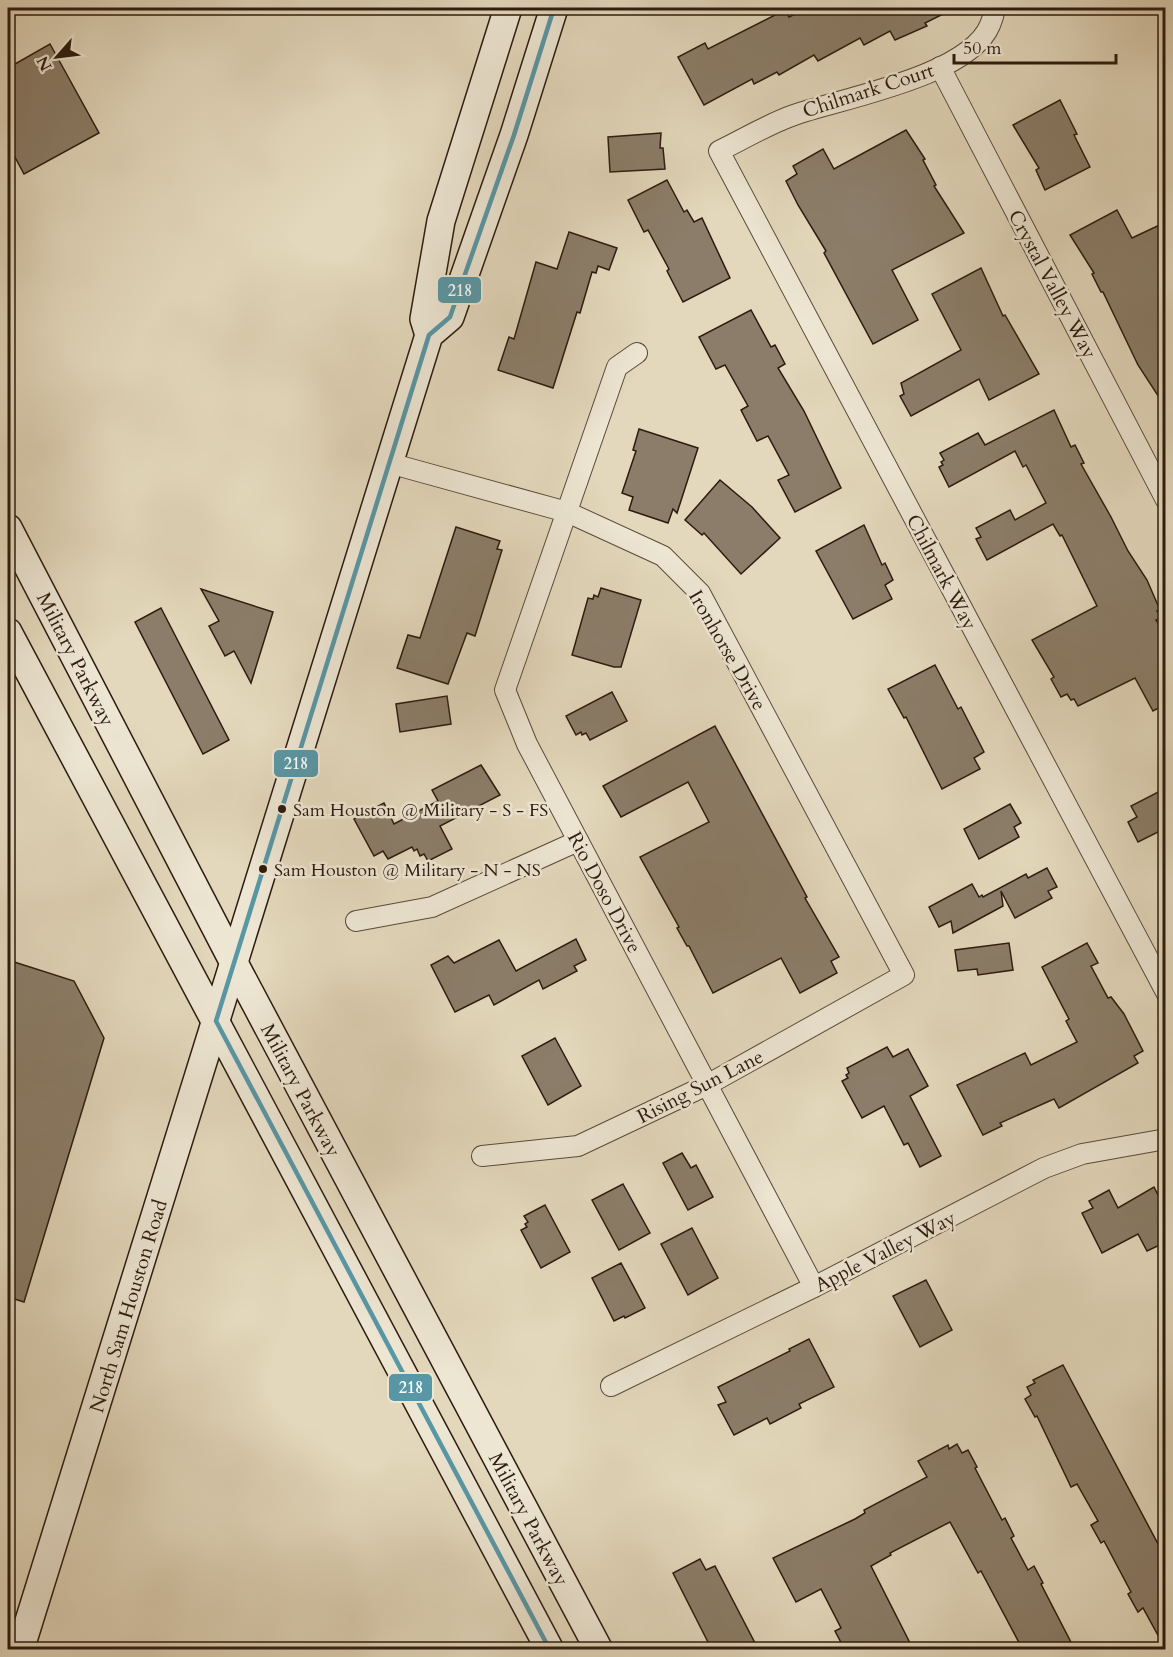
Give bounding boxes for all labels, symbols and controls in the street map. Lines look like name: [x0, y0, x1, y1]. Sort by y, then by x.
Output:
north arrow: [27, 27, 87, 87]
scale bar: [954, 27, 1116, 65]
text: 50 m: [963, 36, 1002, 61]
text: N: [32, 52, 58, 75]
street label: Chilmark Court: [799, 56, 938, 124]
street label: Crystal Valley Way: [1002, 205, 1103, 364]
line badge: 218: [437, 276, 482, 304]
text: 218: [448, 280, 472, 302]
street label: Chilmark Way: [900, 510, 984, 635]
street label: Ironhorse Drive: [682, 585, 773, 715]
street label: Military Parkway: [30, 588, 121, 731]
line badge: 218: [273, 749, 319, 778]
text: 218: [284, 753, 308, 775]
place label: Sam Houston @ Military - S - FS: [293, 798, 548, 823]
marker: Sam Houston @ Military - S - FS: [276, 803, 288, 815]
street label: Rio Doso Drive: [561, 827, 648, 958]
place label: Sam Houston @ Military - N - NS: [274, 858, 541, 883]
marker: Sam Houston @ Military - N - NS: [257, 863, 269, 875]
street label: Military Parkway: [254, 1019, 347, 1162]
street label: Rising Sun Lane: [632, 1043, 768, 1130]
street label: North Sam Houston Road: [83, 1196, 174, 1416]
street label: Apple Valley Way: [810, 1204, 961, 1299]
line badge: 218: [388, 1373, 433, 1402]
text: 218: [399, 1377, 423, 1399]
street label: Military Parkway: [482, 1448, 575, 1591]

